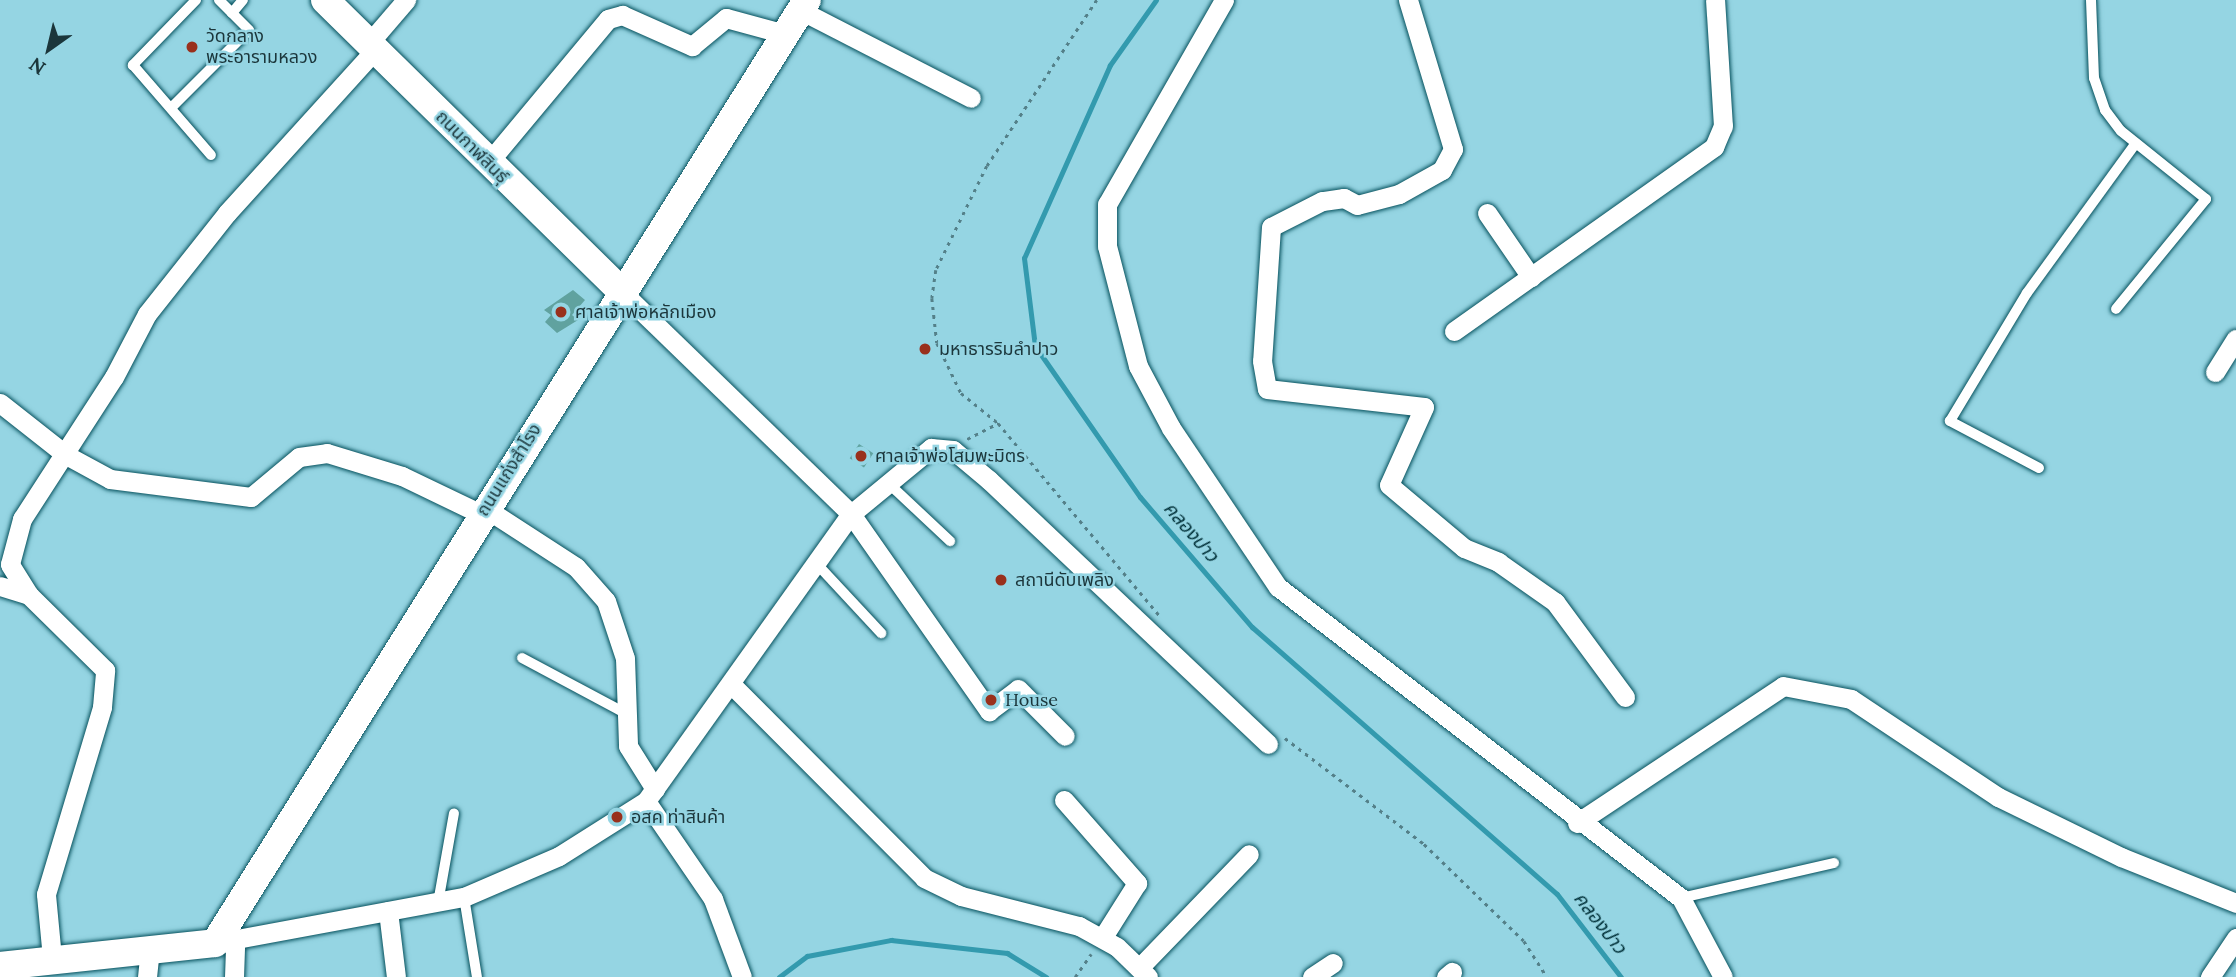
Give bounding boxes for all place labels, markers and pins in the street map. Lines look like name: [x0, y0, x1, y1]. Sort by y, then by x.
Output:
place label: วัดกลาง พระอารามหลวง: [206, 26, 318, 68]
marker: วัดกลาง พระอารามหลวง: [184, 39, 200, 55]
place label: ศาลเจ้าพ่อหลักเมือง: [575, 301, 716, 323]
marker: ศาลเจ้าพ่อหลักเมือง: [553, 304, 569, 320]
place label: มหาธารริมลำปาว: [939, 338, 1058, 360]
marker: มหาธารริมลำปาว: [917, 341, 933, 357]
place label: ศาลเจ้าพ่อโสมพะมิตร: [875, 445, 1025, 467]
marker: ศาลเจ้าพ่อโสมพะมิตร: [853, 448, 869, 464]
place label: สถานีดับเพลิง: [1015, 569, 1114, 591]
marker: สถานีดับเพลิง: [993, 572, 1009, 588]
place label: House: [1005, 689, 1058, 711]
marker: House: [983, 692, 999, 708]
place label: อสค ท่าสินค้า: [631, 806, 725, 828]
marker: อสค ท่าสินค้า: [609, 809, 625, 825]

